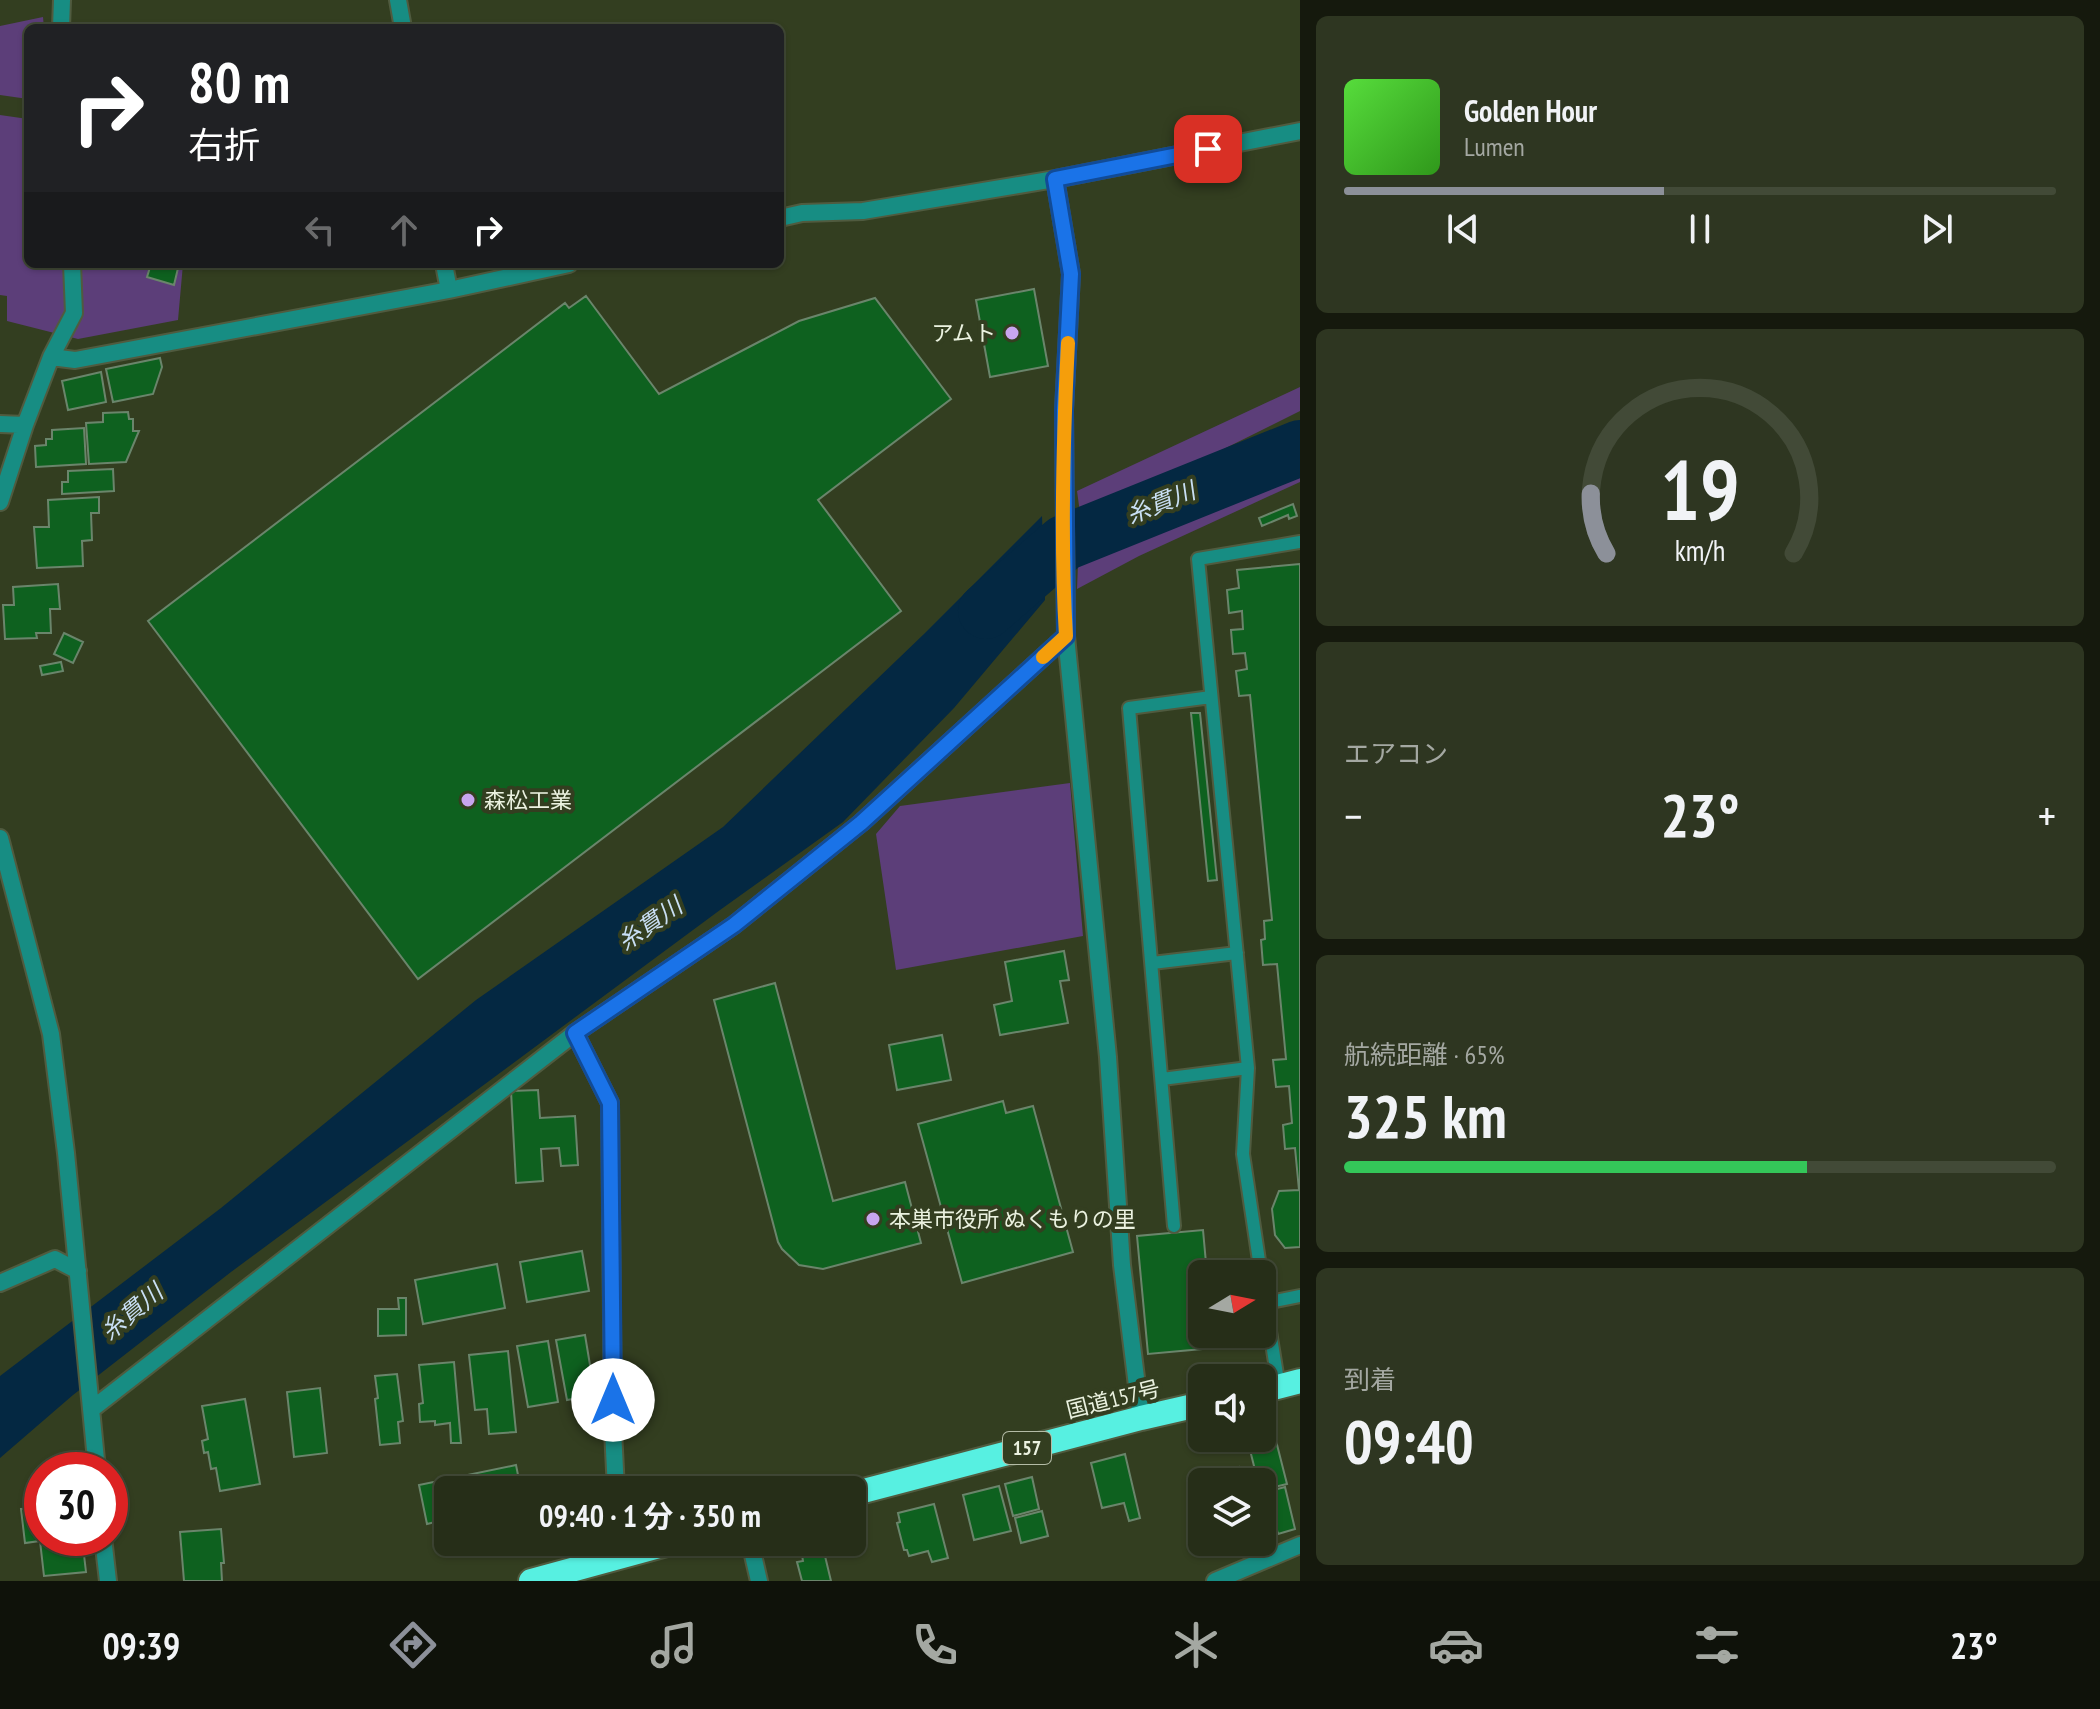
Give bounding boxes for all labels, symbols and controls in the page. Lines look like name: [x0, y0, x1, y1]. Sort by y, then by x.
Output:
text: 80 m: [188, 46, 290, 118]
icon: right: [56, 56, 160, 160]
text: Golden Hour: [1464, 91, 1597, 130]
pin: [1174, 115, 1242, 183]
text: 右折: [188, 121, 260, 168]
icon: arrive: [1186, 127, 1230, 171]
text: Lumen: [1464, 130, 1525, 163]
icon: previous: [1441, 207, 1485, 251]
icon: pause: [1678, 207, 1722, 251]
icon: next: [1915, 207, 1959, 251]
icon: left: [298, 208, 342, 252]
icon: ahead: [382, 208, 426, 252]
icon: right: [466, 208, 510, 252]
place label: アムト: [932, 319, 996, 347]
marker: アムト: [1003, 324, 1021, 342]
text: 19: [1660, 434, 1740, 542]
water label: 糸貫川: [1122, 474, 1203, 530]
text: km/h: [1675, 532, 1725, 569]
text: エアコン: [1344, 737, 1448, 770]
text: 23°: [1660, 776, 1740, 854]
place label: 森松工業: [484, 786, 572, 814]
text: −: [1344, 787, 1362, 844]
text: +: [2038, 787, 2056, 844]
marker: 森松工業: [459, 791, 477, 809]
water label: 糸貫川: [611, 889, 691, 957]
text: 航続距離 · 65%: [1344, 1038, 1505, 1071]
text: 325 km: [1344, 1077, 1507, 1155]
place label: 本巣市役所 ぬくもりの里: [889, 1205, 1136, 1233]
marker: 本巣市役所 ぬくもりの里: [864, 1210, 882, 1228]
north arrow: [1188, 1260, 1276, 1348]
map controls: [1188, 1260, 1276, 1556]
water label: 糸貫川: [94, 1275, 172, 1347]
position arrow: [571, 1358, 655, 1442]
text: 到着: [1344, 1363, 1396, 1396]
button: sound: [1188, 1364, 1276, 1452]
street label: 国道157号: [1063, 1374, 1163, 1424]
text: 09:40: [1344, 1402, 1474, 1480]
road number: 157: [1003, 1432, 1051, 1464]
speed limit sign: 30: [24, 1452, 128, 1556]
button: layers: [1188, 1468, 1276, 1556]
text: 09:40 · 1 分 · 350 m: [539, 1496, 761, 1535]
icon: directions: [385, 1617, 441, 1673]
icon: music: [646, 1617, 702, 1673]
icon: phone: [907, 1617, 963, 1673]
icon: climate: [1168, 1617, 1224, 1673]
icon: car: [1428, 1617, 1484, 1673]
icon: filters: [1689, 1617, 1745, 1673]
text: 09:39: [102, 1622, 180, 1669]
text: 23°: [1950, 1622, 1998, 1669]

